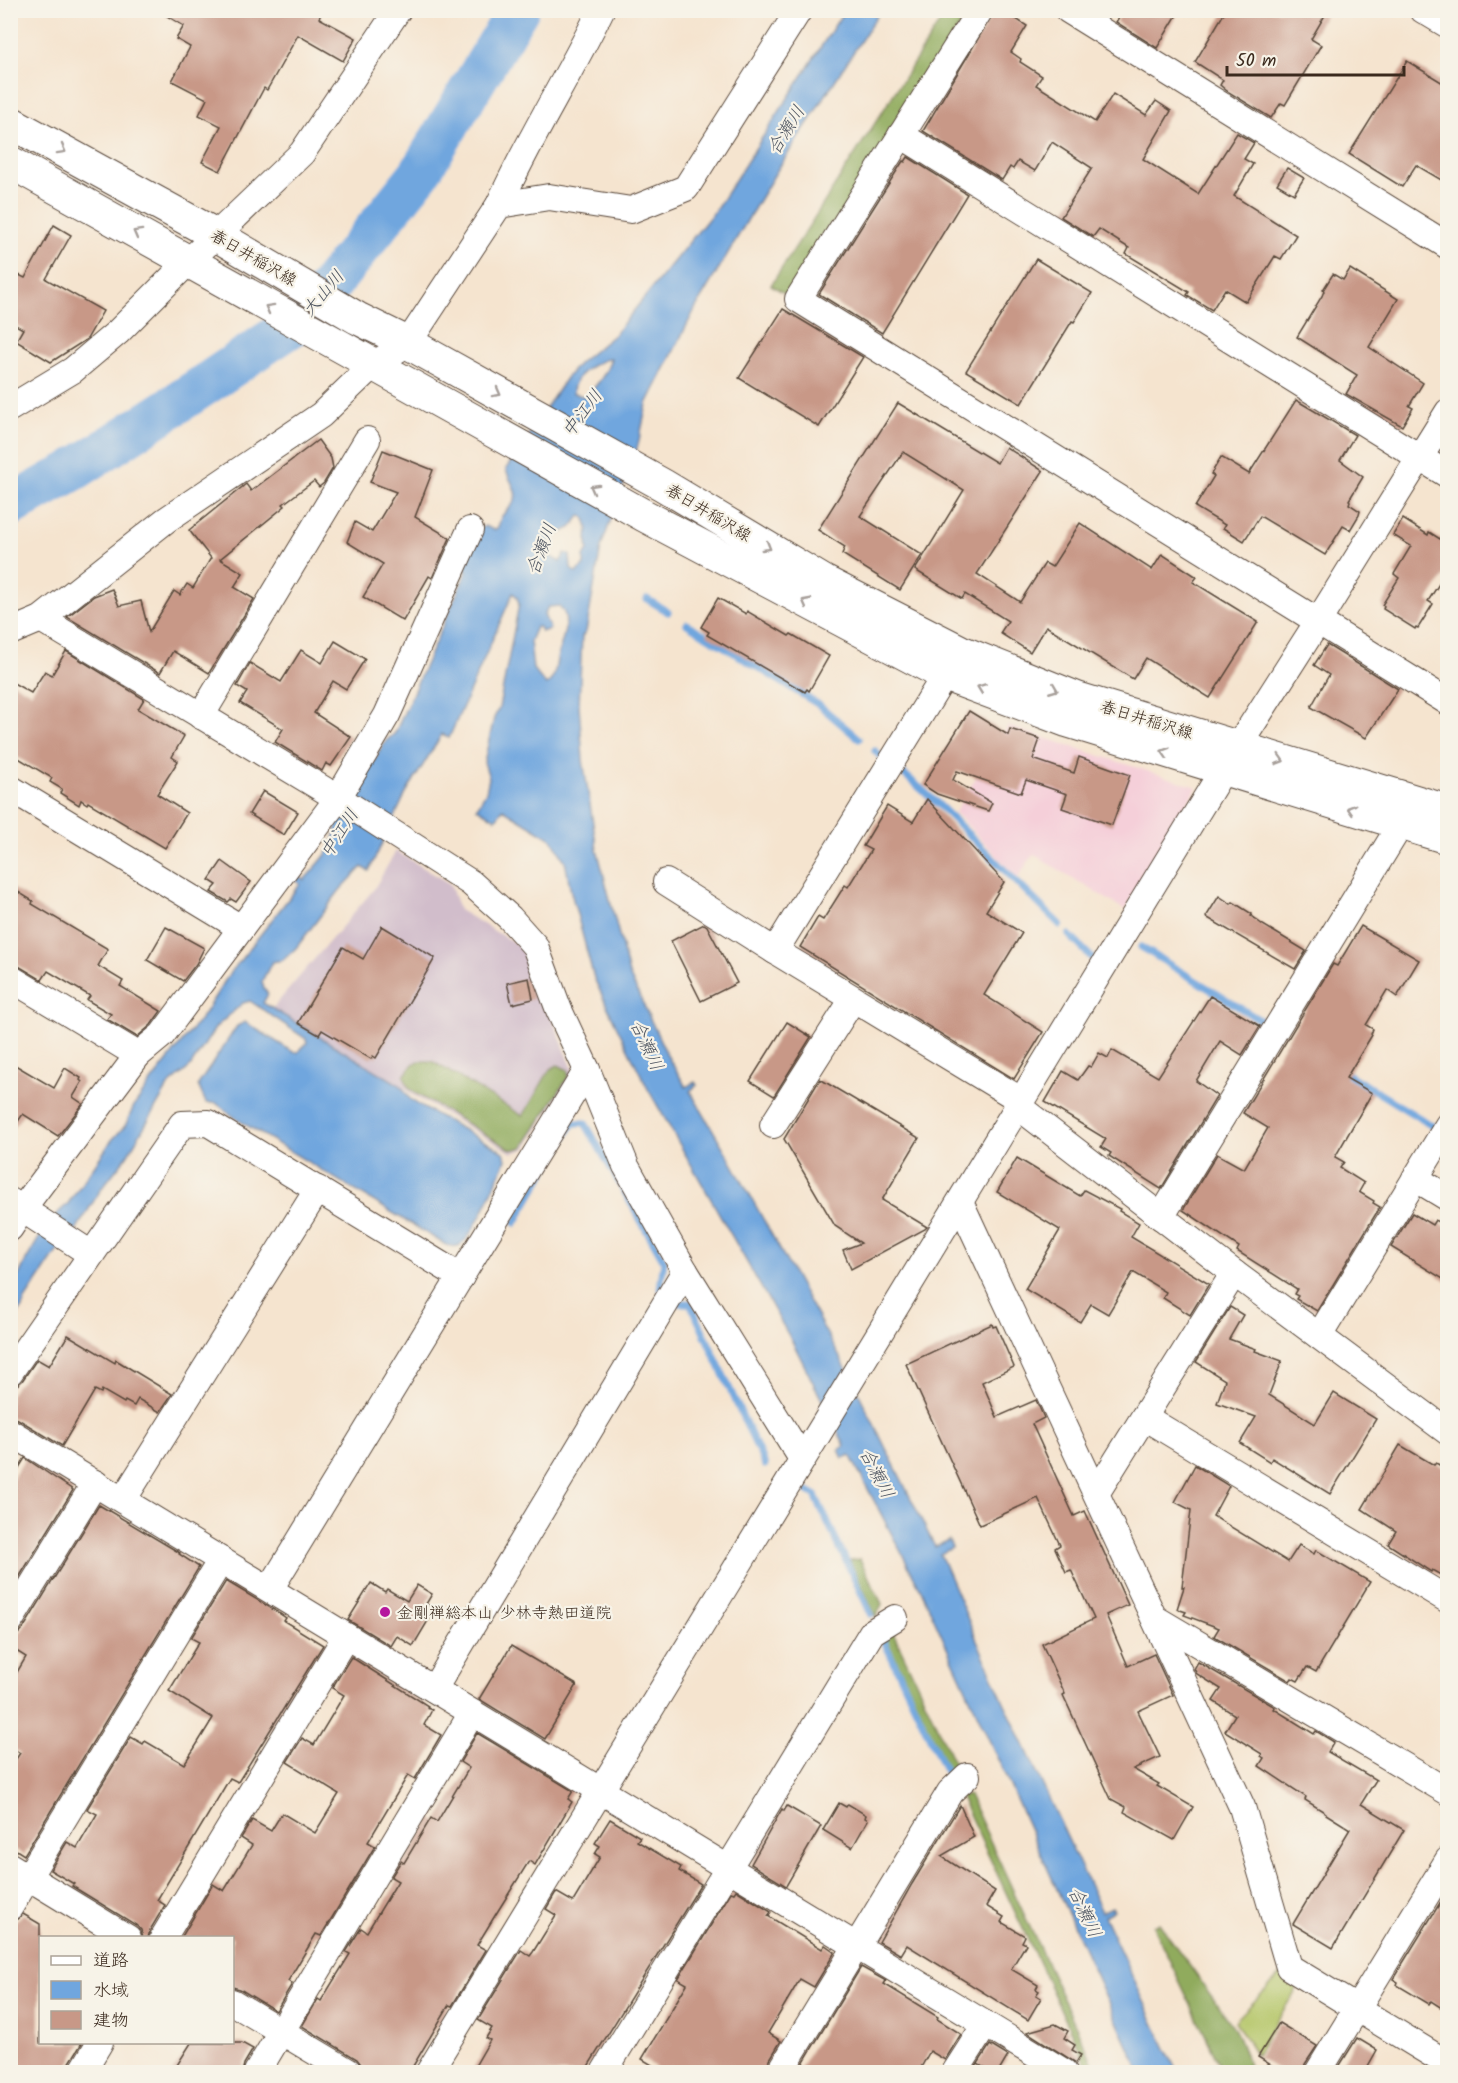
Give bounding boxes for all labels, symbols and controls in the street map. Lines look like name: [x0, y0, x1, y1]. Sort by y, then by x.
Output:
scale bar: [1227, 39, 1404, 77]
text: 50 m: [1236, 47, 1276, 76]
water label: 合瀬川: [761, 100, 814, 161]
one-way arrow: [56, 143, 66, 154]
street label: 春日井稲沢線: [205, 223, 301, 293]
one-way arrow: [133, 229, 143, 240]
water label: 大山川: [296, 264, 353, 324]
one-way arrow: [265, 303, 275, 315]
water label: 中江川: [555, 384, 611, 444]
one-way arrow: [491, 386, 501, 397]
street label: 春日井稲沢線: [661, 478, 756, 549]
one-way arrow: [589, 483, 600, 495]
water label: 合瀬川: [519, 519, 566, 580]
one-way arrow: [761, 540, 771, 551]
one-way arrow: [802, 598, 812, 609]
one-way arrow: [1048, 682, 1059, 694]
one-way arrow: [976, 683, 986, 696]
street label: 春日井稲沢線: [1097, 694, 1196, 746]
one-way arrow: [1160, 747, 1171, 759]
one-way arrow: [1274, 753, 1285, 765]
water label: 中江川: [313, 803, 367, 864]
one-way arrow: [1346, 804, 1357, 816]
water label: 合瀬川: [621, 1015, 670, 1076]
water label: 合瀬川: [850, 1443, 901, 1504]
place label: 金剛禅総本山 少林寺熱田道院: [397, 1601, 611, 1626]
marker: 金剛禅総本山 少林寺熱田道院: [378, 1605, 392, 1619]
water label: 合瀬川: [1059, 1882, 1108, 1943]
legend: [39, 1936, 234, 2044]
text: 道路: [93, 1947, 129, 1976]
text: 水域: [93, 1977, 129, 2006]
text: 建物: [93, 2007, 129, 2036]

